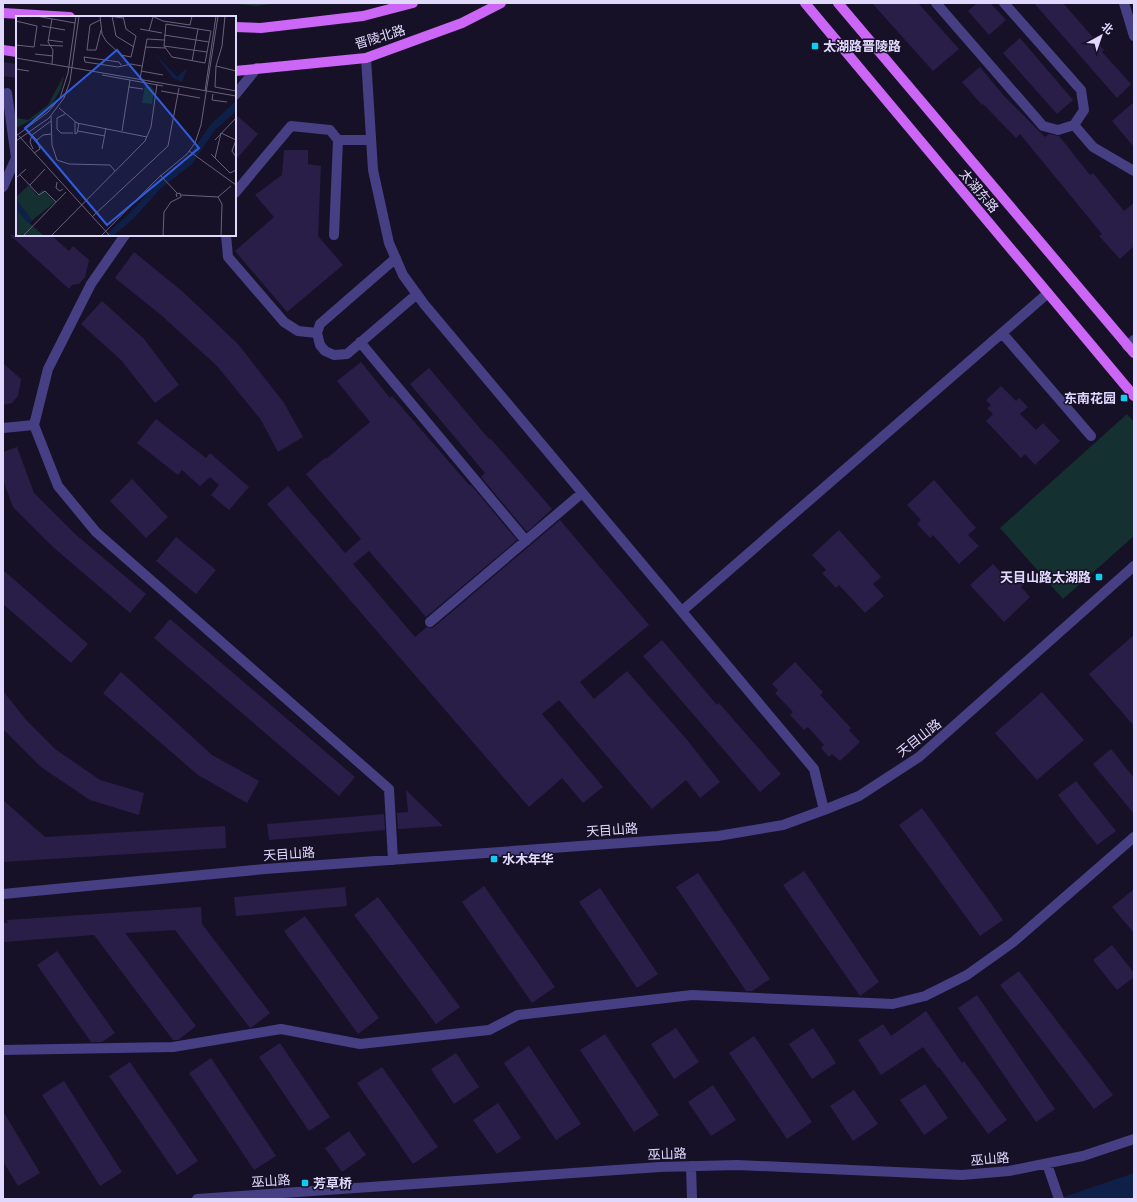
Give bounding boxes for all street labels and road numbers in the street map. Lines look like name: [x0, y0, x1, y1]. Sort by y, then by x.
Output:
street label: 晋陵北路: [353, 22, 407, 52]
street label: 太湖东路: [957, 166, 1001, 216]
street label: 天目山路: [894, 716, 944, 760]
street label: 天目山路: [586, 821, 638, 839]
street label: 天目山路: [263, 845, 315, 863]
street label: 巫山路: [647, 1146, 687, 1162]
street label: 巫山路: [970, 1150, 1010, 1168]
street label: 巫山路: [251, 1172, 291, 1190]

